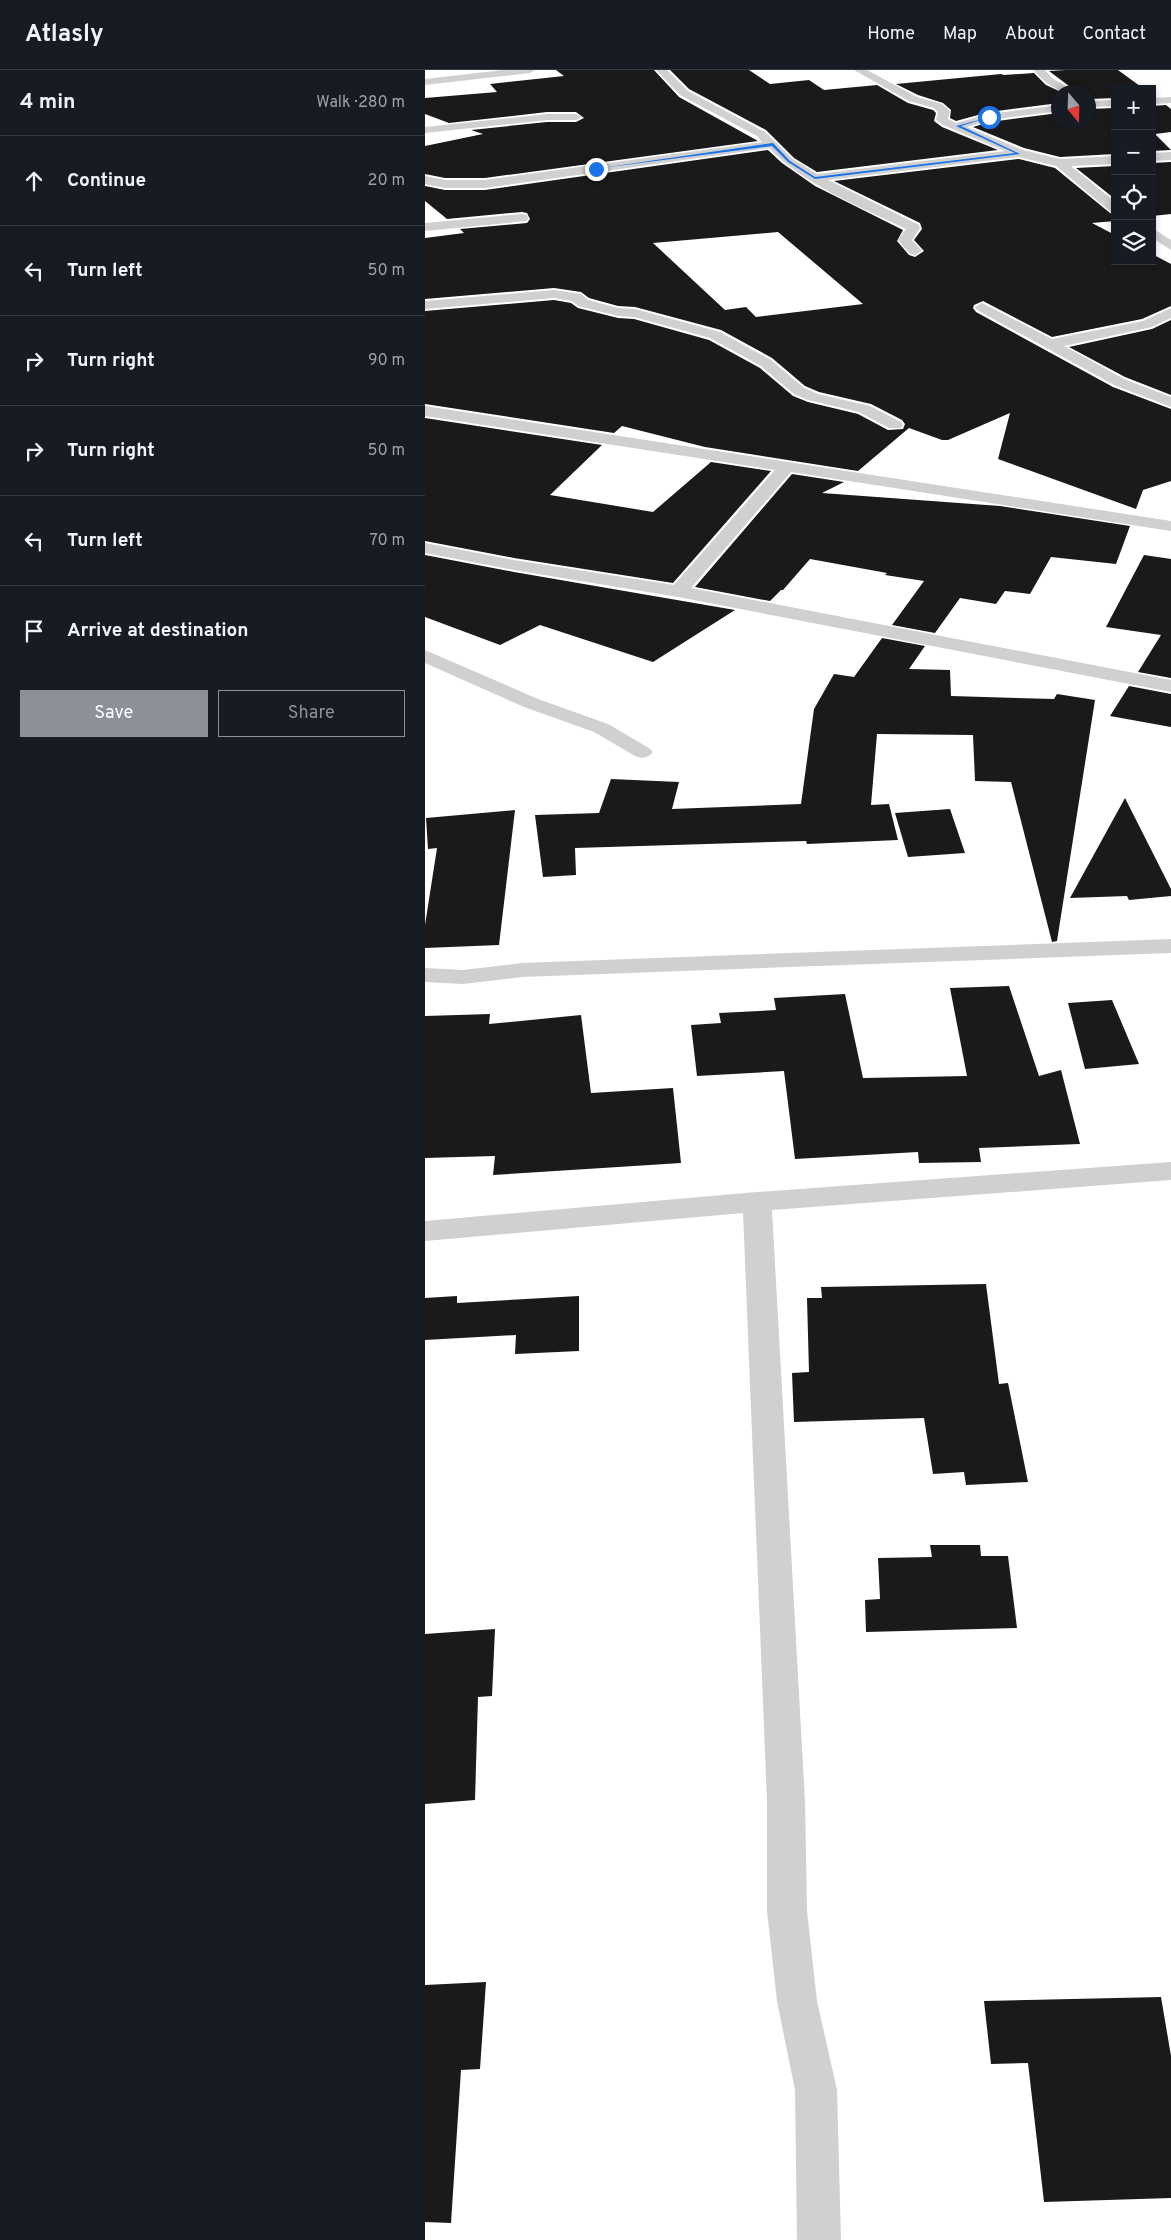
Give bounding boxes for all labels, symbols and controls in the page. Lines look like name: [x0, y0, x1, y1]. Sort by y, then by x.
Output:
text: Atlasly: [25, 20, 104, 50]
text: Home: [867, 23, 915, 46]
text: Map: [943, 23, 977, 46]
text: About: [1005, 23, 1054, 46]
text: Contact: [1082, 23, 1146, 46]
north arrow: [1051, 85, 1096, 130]
map controls: [1111, 85, 1156, 265]
button: +: [1111, 85, 1156, 130]
text: 4 min: [20, 89, 76, 116]
text: Walk · 280 m: [316, 93, 405, 113]
route start: [978, 106, 1001, 129]
button: −: [1111, 130, 1156, 175]
route end: [585, 158, 608, 181]
icon: ahead: [20, 167, 48, 195]
text: Continue: [67, 169, 146, 193]
text: 20 m: [368, 171, 405, 191]
button: locate: [1111, 175, 1156, 220]
button: layers: [1111, 220, 1156, 265]
icon: left: [20, 257, 48, 285]
text: Turn left: [67, 259, 143, 283]
text: 50 m: [368, 261, 405, 281]
icon: right: [20, 347, 48, 375]
text: Turn right: [67, 349, 155, 373]
text: 90 m: [368, 351, 405, 371]
icon: right: [20, 437, 48, 465]
text: Turn right: [67, 439, 155, 463]
text: 50 m: [368, 441, 405, 461]
icon: left: [20, 527, 48, 555]
text: Turn left: [67, 529, 143, 553]
text: 70 m: [370, 531, 405, 551]
icon: arrive: [20, 617, 48, 645]
text: Arrive at destination: [67, 619, 248, 643]
button: Save: [20, 690, 208, 737]
button: Share: [218, 690, 405, 737]

